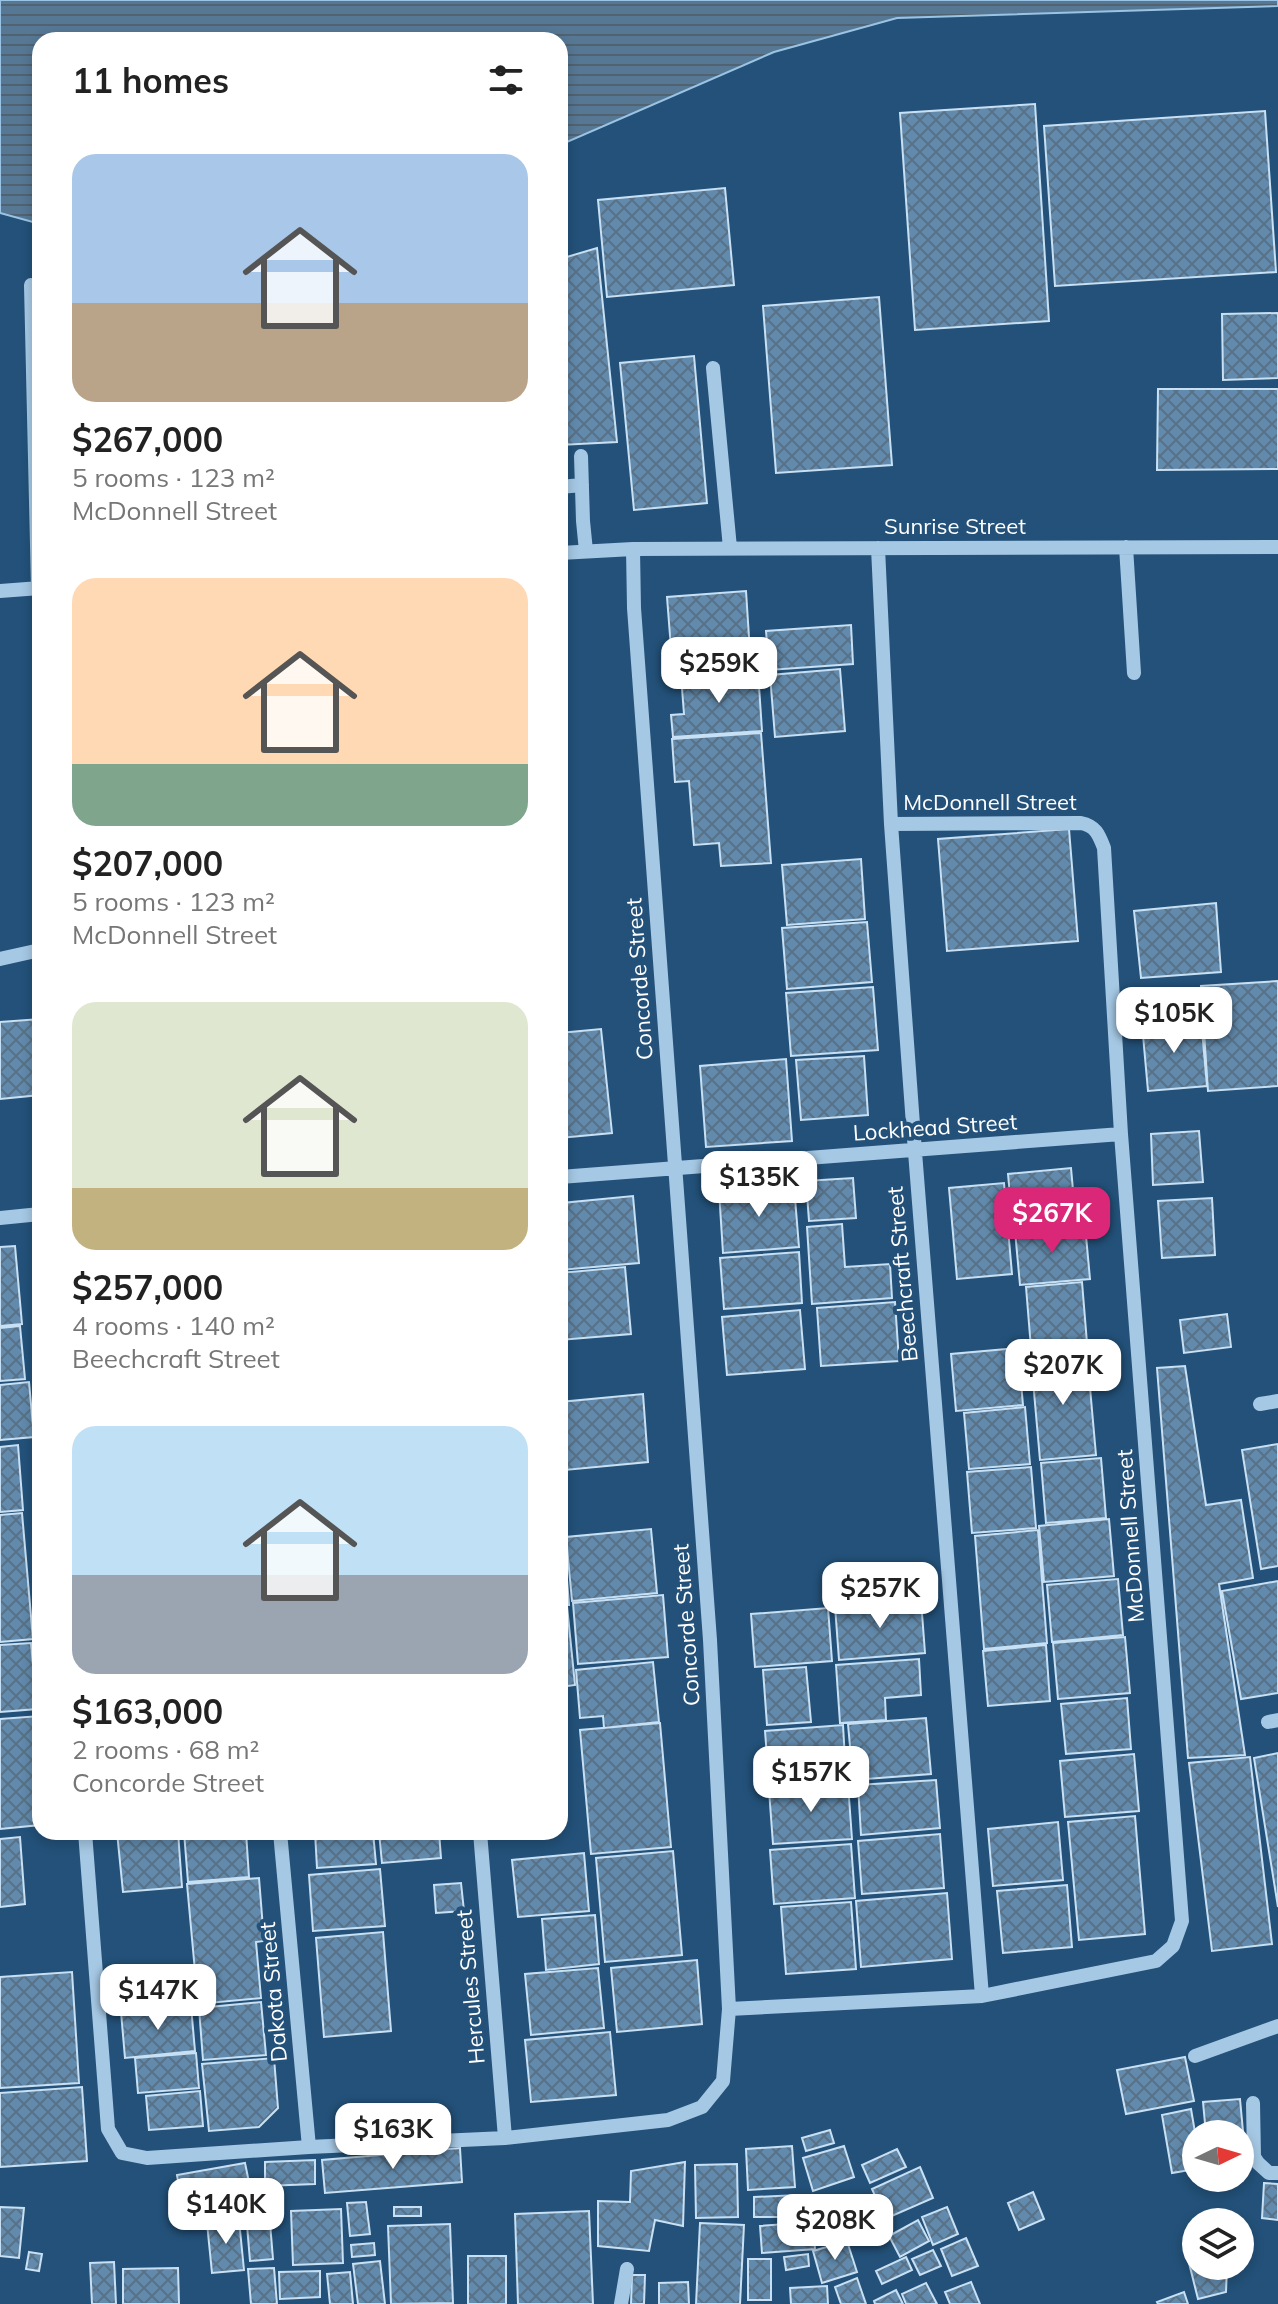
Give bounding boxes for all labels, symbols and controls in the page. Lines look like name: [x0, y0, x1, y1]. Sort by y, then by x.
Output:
icon: filters: [484, 58, 528, 102]
text: 11 homes: [72, 59, 229, 102]
icon: home: [228, 206, 372, 350]
text: $267,000: [72, 418, 223, 461]
text: 5 rooms · 123 m²: [72, 461, 275, 494]
text: McDonnell Street: [72, 494, 277, 527]
street label: Sunrise Street: [884, 512, 1026, 540]
icon: home: [228, 630, 372, 774]
pin: $259K: [663, 637, 775, 705]
text: $259K: [679, 646, 759, 679]
street label: McDonnell Street: [903, 788, 1077, 816]
text: $207,000: [72, 842, 223, 885]
text: 5 rooms · 123 m²: [72, 885, 275, 918]
street label: Concorde Street: [619, 897, 659, 1061]
text: McDonnell Street: [72, 918, 277, 951]
pin: $105K: [1118, 987, 1230, 1055]
text: $105K: [1134, 996, 1214, 1029]
icon: home: [228, 1054, 372, 1198]
street label: Lockhead Street: [852, 1107, 1018, 1147]
pin: $135K: [703, 1151, 815, 1219]
text: $135K: [719, 1160, 799, 1193]
street label: Beechcraft Street: [880, 1185, 924, 1363]
pin: $267K: [996, 1187, 1108, 1255]
text: $267K: [1012, 1196, 1092, 1229]
text: $257,000: [72, 1266, 223, 1309]
text: 4 rooms · 140 m²: [72, 1309, 275, 1342]
pin: $207K: [1007, 1339, 1119, 1407]
text: Beechcraft Street: [72, 1342, 280, 1375]
text: $207K: [1023, 1348, 1103, 1381]
street label: McDonnell Street: [1110, 1448, 1150, 1624]
icon: home: [228, 1478, 372, 1622]
street label: Concorde Street: [666, 1543, 706, 1707]
pin: $257K: [824, 1562, 936, 1630]
text: $257K: [840, 1571, 920, 1604]
text: $163,000: [72, 1690, 223, 1733]
text: 2 rooms · 68 m²: [72, 1733, 259, 1766]
pin: $157K: [755, 1746, 867, 1814]
text: $157K: [771, 1755, 851, 1788]
text: Concorde Street: [72, 1766, 264, 1799]
street label: Hercules Street: [449, 1908, 491, 2065]
street label: Dakota Street: [253, 1920, 293, 2063]
pin: $147K: [102, 1964, 214, 2032]
text: $147K: [118, 1973, 198, 2006]
pin: $163K: [337, 2103, 449, 2171]
text: $163K: [353, 2112, 433, 2145]
north arrow: [1182, 2120, 1254, 2192]
map controls: [1182, 2120, 1254, 2280]
pin: $140K: [170, 2178, 282, 2246]
text: $140K: [186, 2187, 266, 2220]
pin: $208K: [779, 2194, 891, 2262]
text: $208K: [795, 2203, 875, 2236]
button: layers: [1182, 2208, 1254, 2280]

